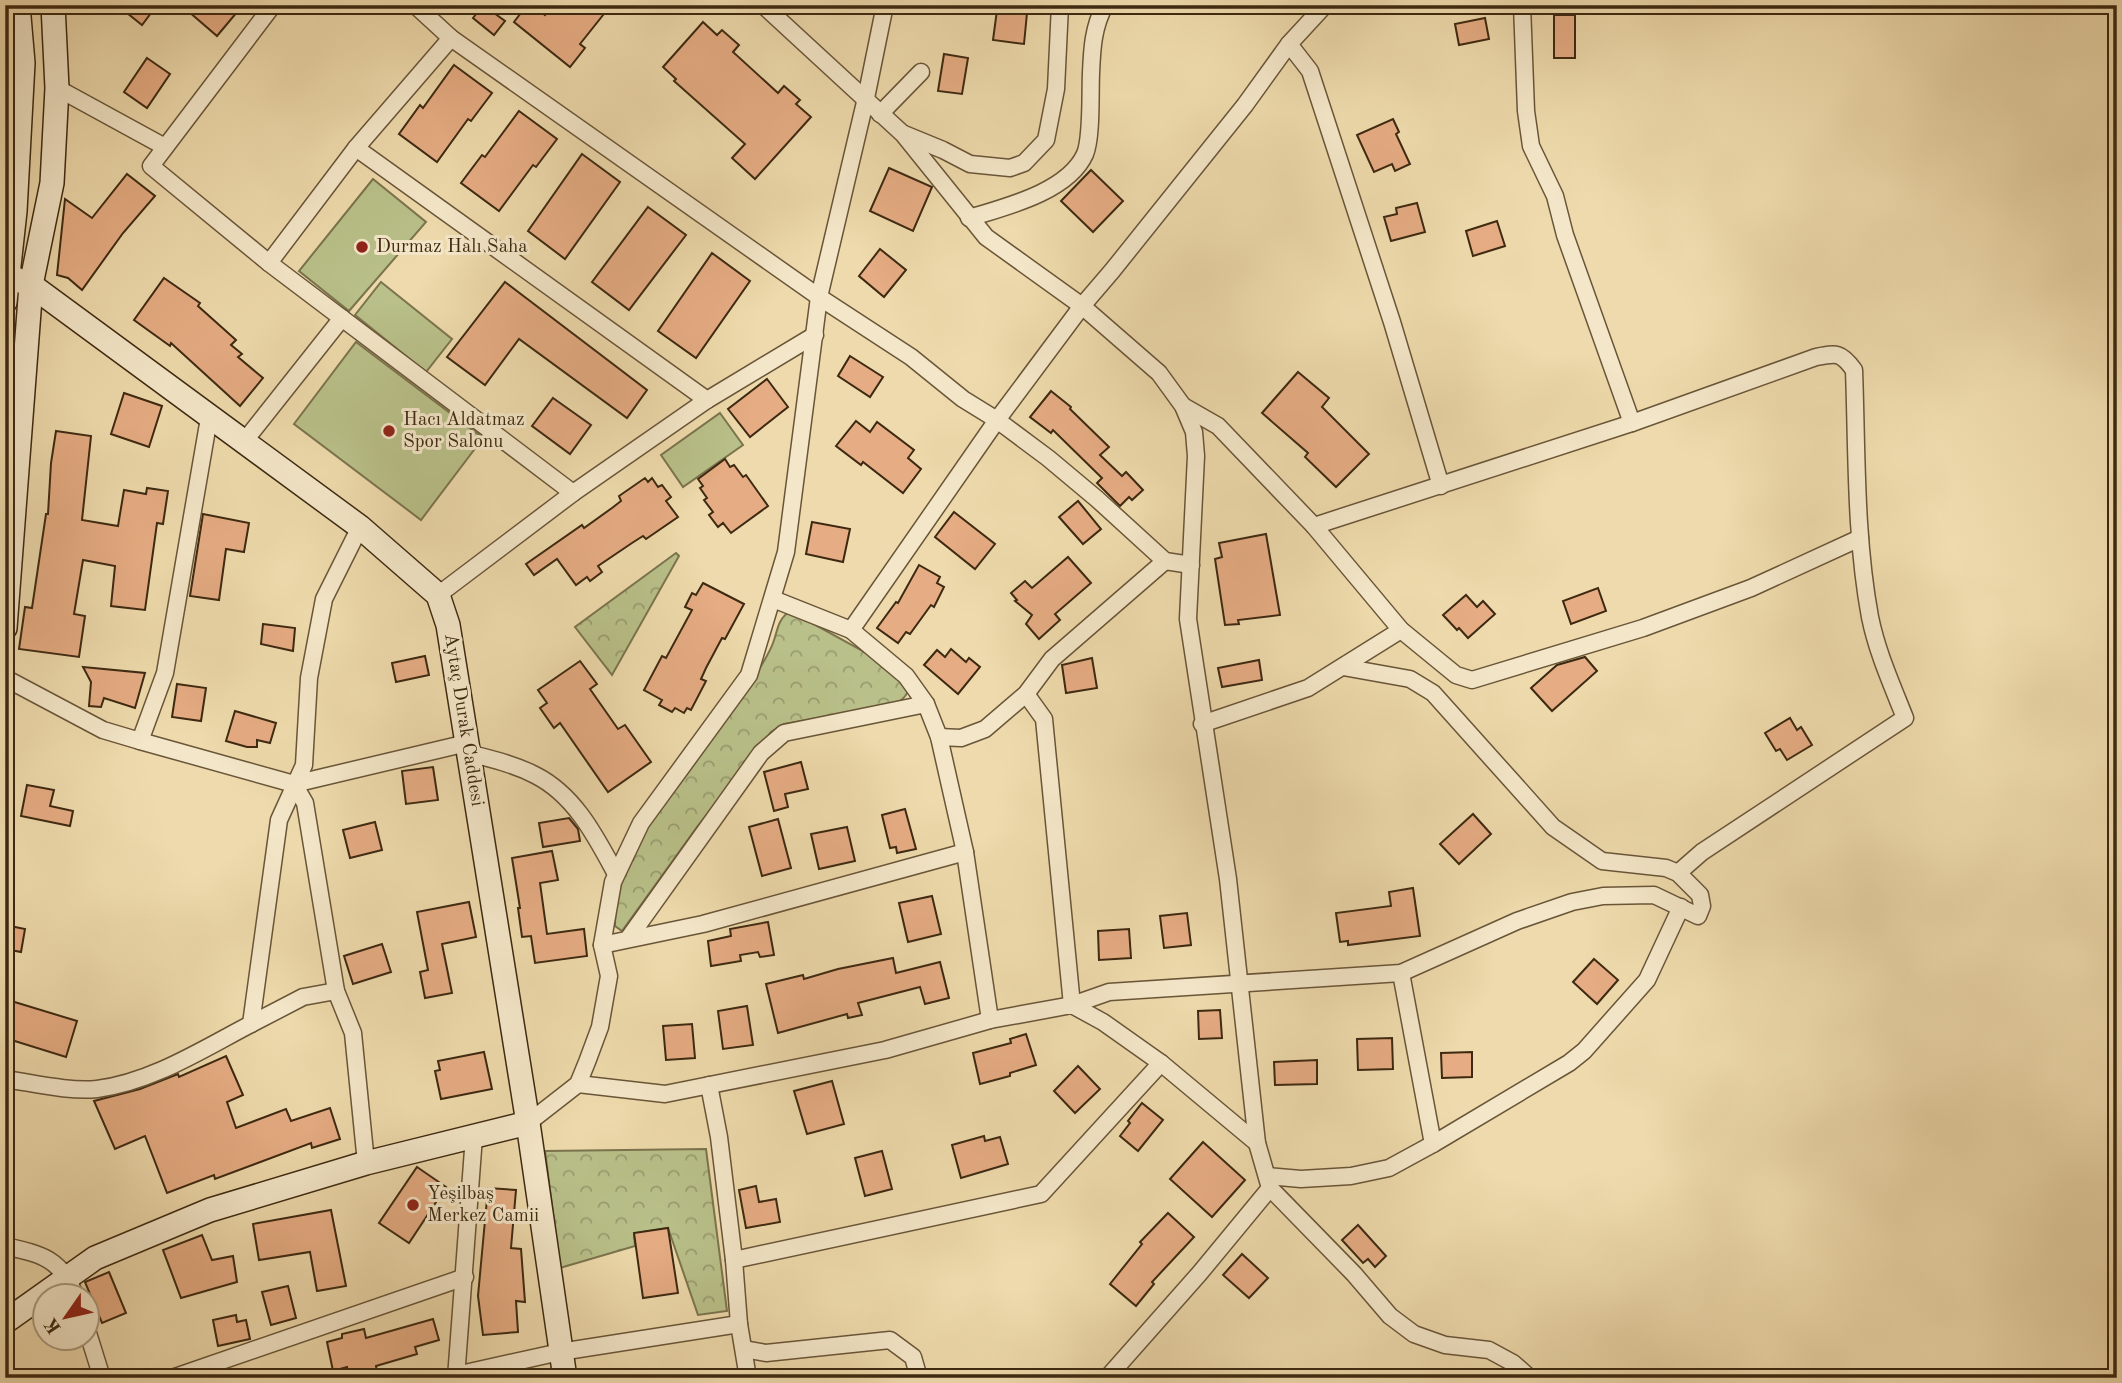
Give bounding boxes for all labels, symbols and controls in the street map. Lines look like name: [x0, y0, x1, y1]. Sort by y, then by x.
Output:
place label: Durmaz Halı Saha: [376, 238, 528, 257]
marker: Durmaz Halı Saha: [354, 239, 370, 255]
place label: Hacı Aldatmaz Spor Salonu: [403, 411, 525, 452]
marker: Hacı Aldatmaz Spor Salonu: [381, 423, 397, 439]
street label: Aytaç Durak Caddesi: [440, 632, 486, 808]
place label: Yeşilbaş Merkez Camii: [427, 1185, 539, 1226]
marker: Yeşilbaş Merkez Camii: [405, 1197, 421, 1213]
north arrow: [32, 1282, 102, 1352]
text: K: [42, 1313, 66, 1336]

